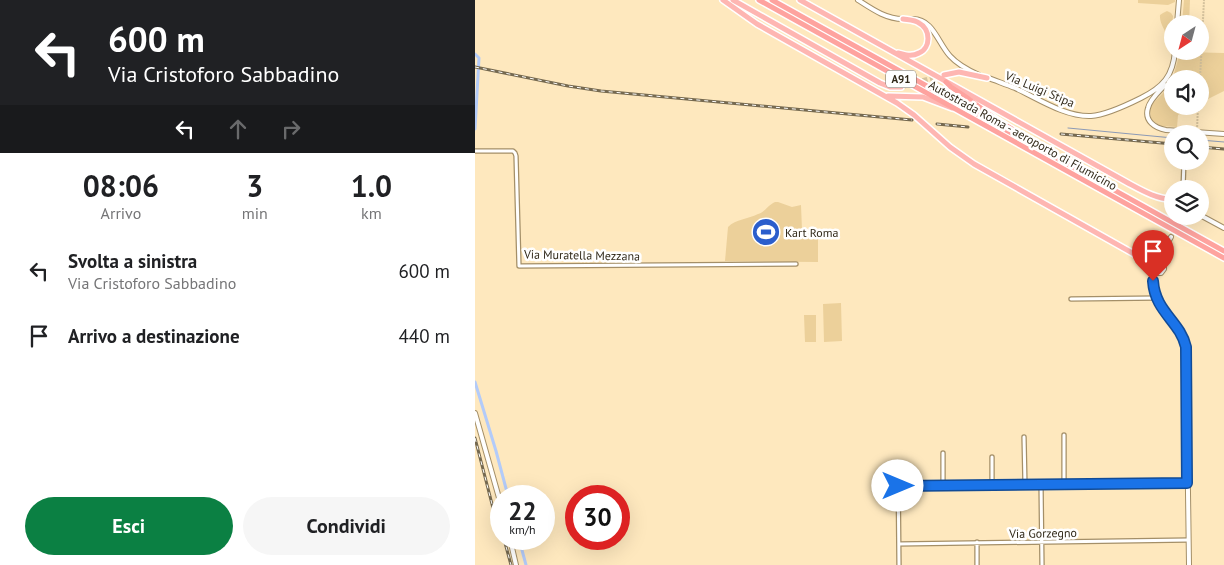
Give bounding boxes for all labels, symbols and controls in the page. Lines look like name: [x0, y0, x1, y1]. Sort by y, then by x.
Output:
north arrow: [1164, 15, 1209, 60]
map controls: [1164, 15, 1209, 225]
text: 600 m: [108, 16, 205, 62]
icon: left: [25, 20, 90, 85]
text: Via Cristoforo Sabbadino: [108, 60, 339, 88]
street label: Via Luigi Stipa: [1002, 67, 1077, 110]
road number: A91: [886, 70, 916, 88]
button: sound: [1164, 70, 1209, 115]
street label: Autostrada Roma - aeroporto di Fiumicino: [926, 77, 1120, 193]
icon: left: [171, 115, 199, 143]
icon: ahead: [224, 115, 252, 143]
icon: right: [277, 115, 305, 143]
button: search: [1164, 125, 1209, 170]
text: 08:06: [83, 166, 159, 205]
text: 3: [246, 166, 263, 205]
text: 1.0: [351, 166, 392, 205]
button: layers: [1164, 180, 1209, 225]
text: Arrivo: [101, 203, 141, 223]
text: min: [242, 203, 268, 223]
text: km: [361, 203, 382, 223]
sports icon: Kart Roma: [751, 217, 781, 247]
place label: Kart Roma: [785, 225, 838, 240]
pin: [1132, 230, 1174, 281]
icon: arrive: [1139, 237, 1167, 265]
street label: Via Muratella Mezzana: [523, 246, 640, 264]
text: Svolta a sinistra: [68, 249, 197, 273]
icon: left: [25, 257, 53, 285]
text: 600 m: [398, 259, 450, 283]
text: Via Cristoforo Sabbadino: [68, 273, 236, 293]
icon: arrive: [25, 322, 53, 350]
text: Arrivo a destinazione: [68, 324, 240, 348]
text: 440 m: [398, 324, 450, 348]
position arrow: [871, 459, 923, 511]
speed limit sign: 30: [565, 485, 630, 550]
text: 22: [508, 495, 537, 527]
button: Esci: [25, 497, 233, 555]
button: Condividi: [243, 497, 450, 555]
text: km/h: [509, 522, 536, 537]
street label: Via Gorzegno: [1008, 525, 1077, 541]

